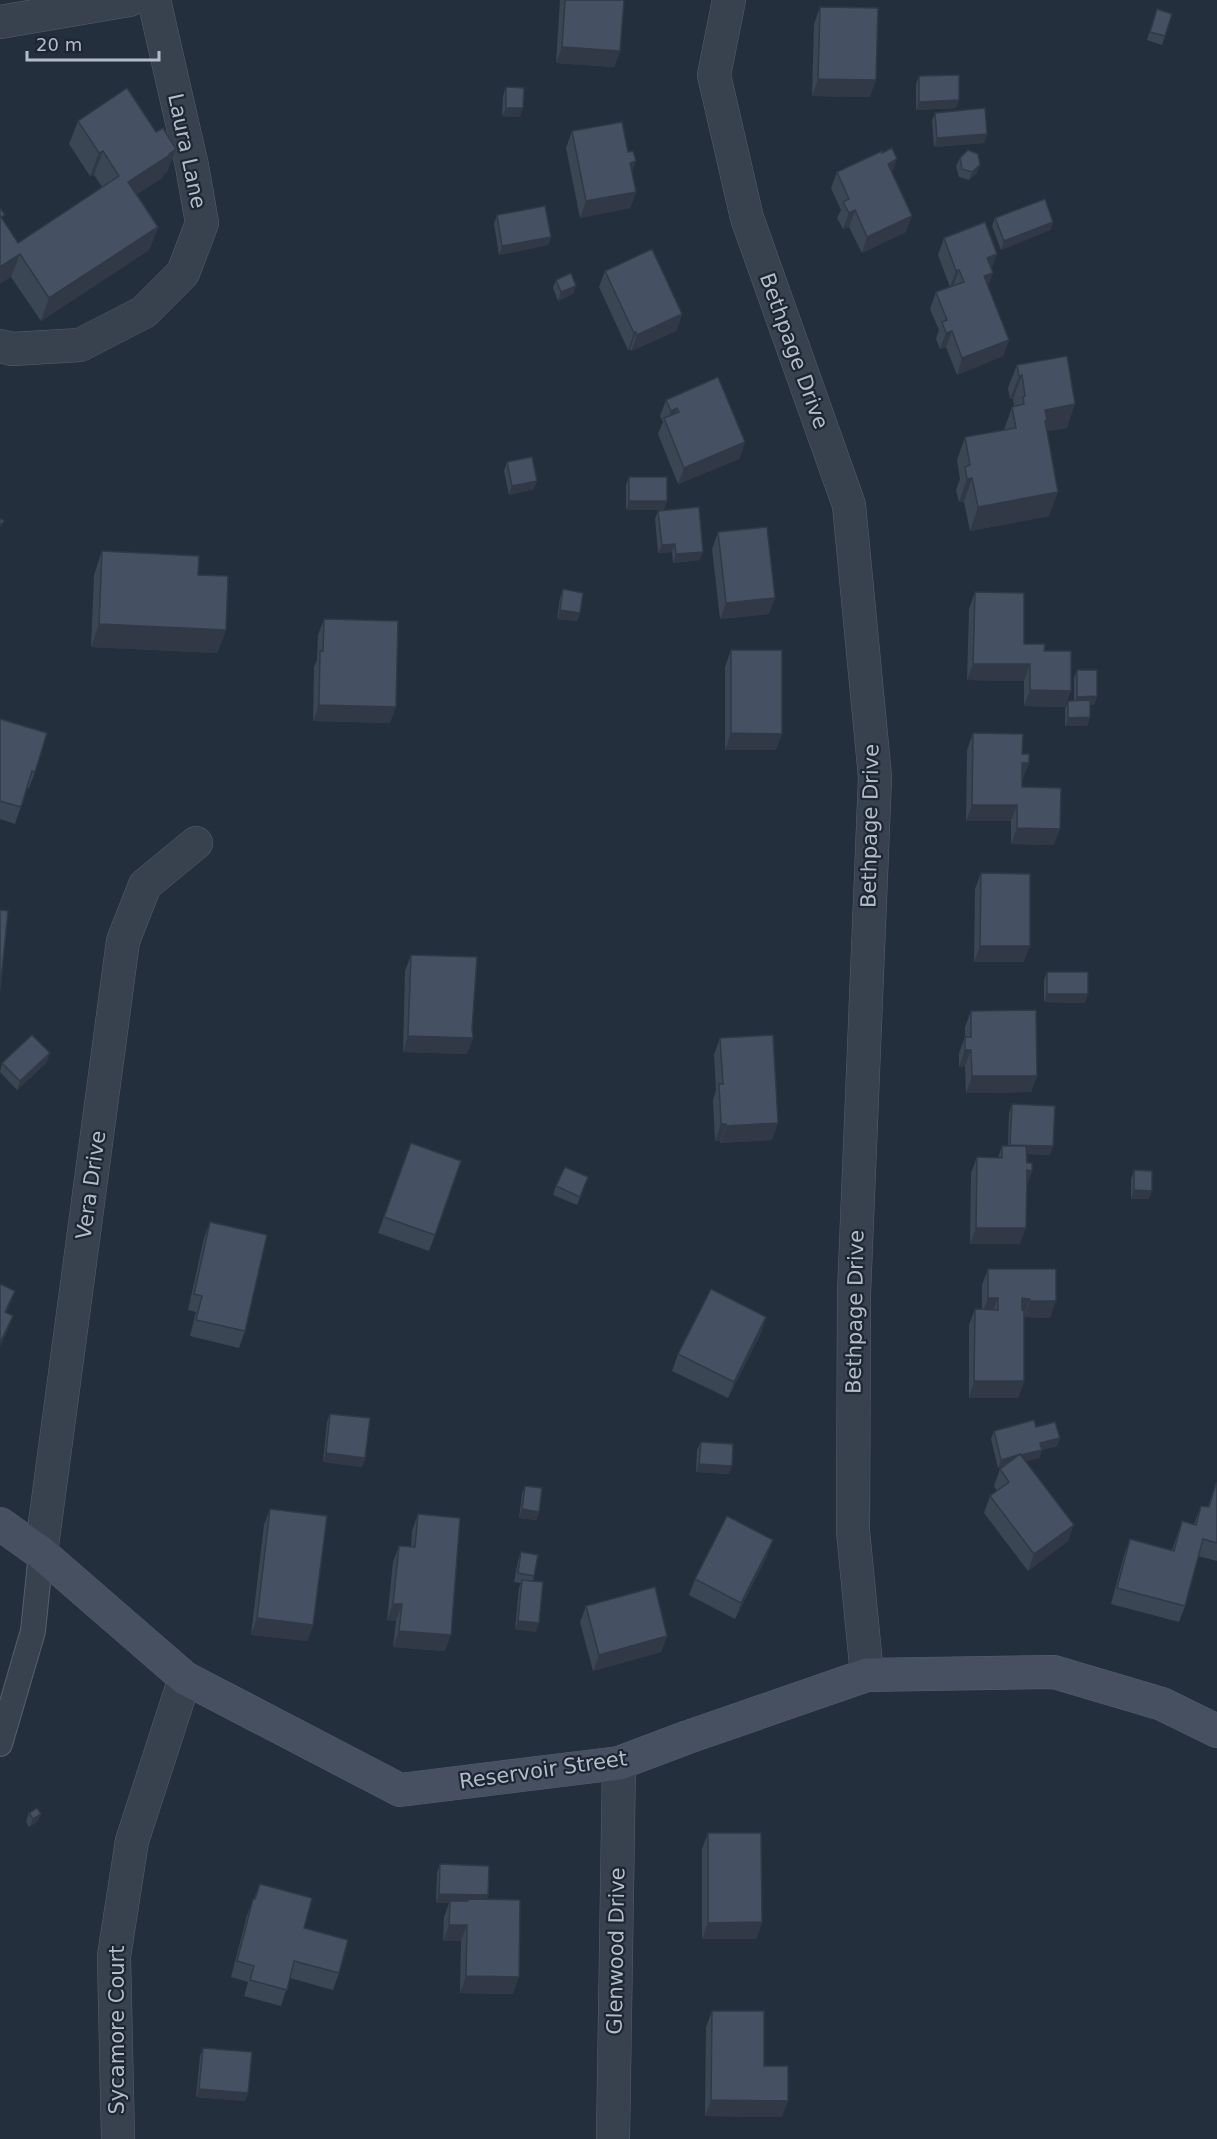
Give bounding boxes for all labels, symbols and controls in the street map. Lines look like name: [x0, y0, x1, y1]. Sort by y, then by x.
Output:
scale bar: [27, 24, 159, 62]
text: 20 m: [36, 34, 82, 55]
street label: Laura Lane: [163, 91, 211, 211]
street label: Bethpage Drive: [755, 270, 833, 432]
street label: Bethpage Drive: [857, 744, 883, 908]
street label: Vera Drive: [71, 1129, 111, 1241]
street label: Bethpage Drive: [842, 1230, 868, 1394]
street label: Reservoir Street: [458, 1746, 628, 1794]
street label: Glenwood Drive: [603, 1867, 629, 2035]
street label: Sycamore Court: [105, 1946, 129, 2114]

